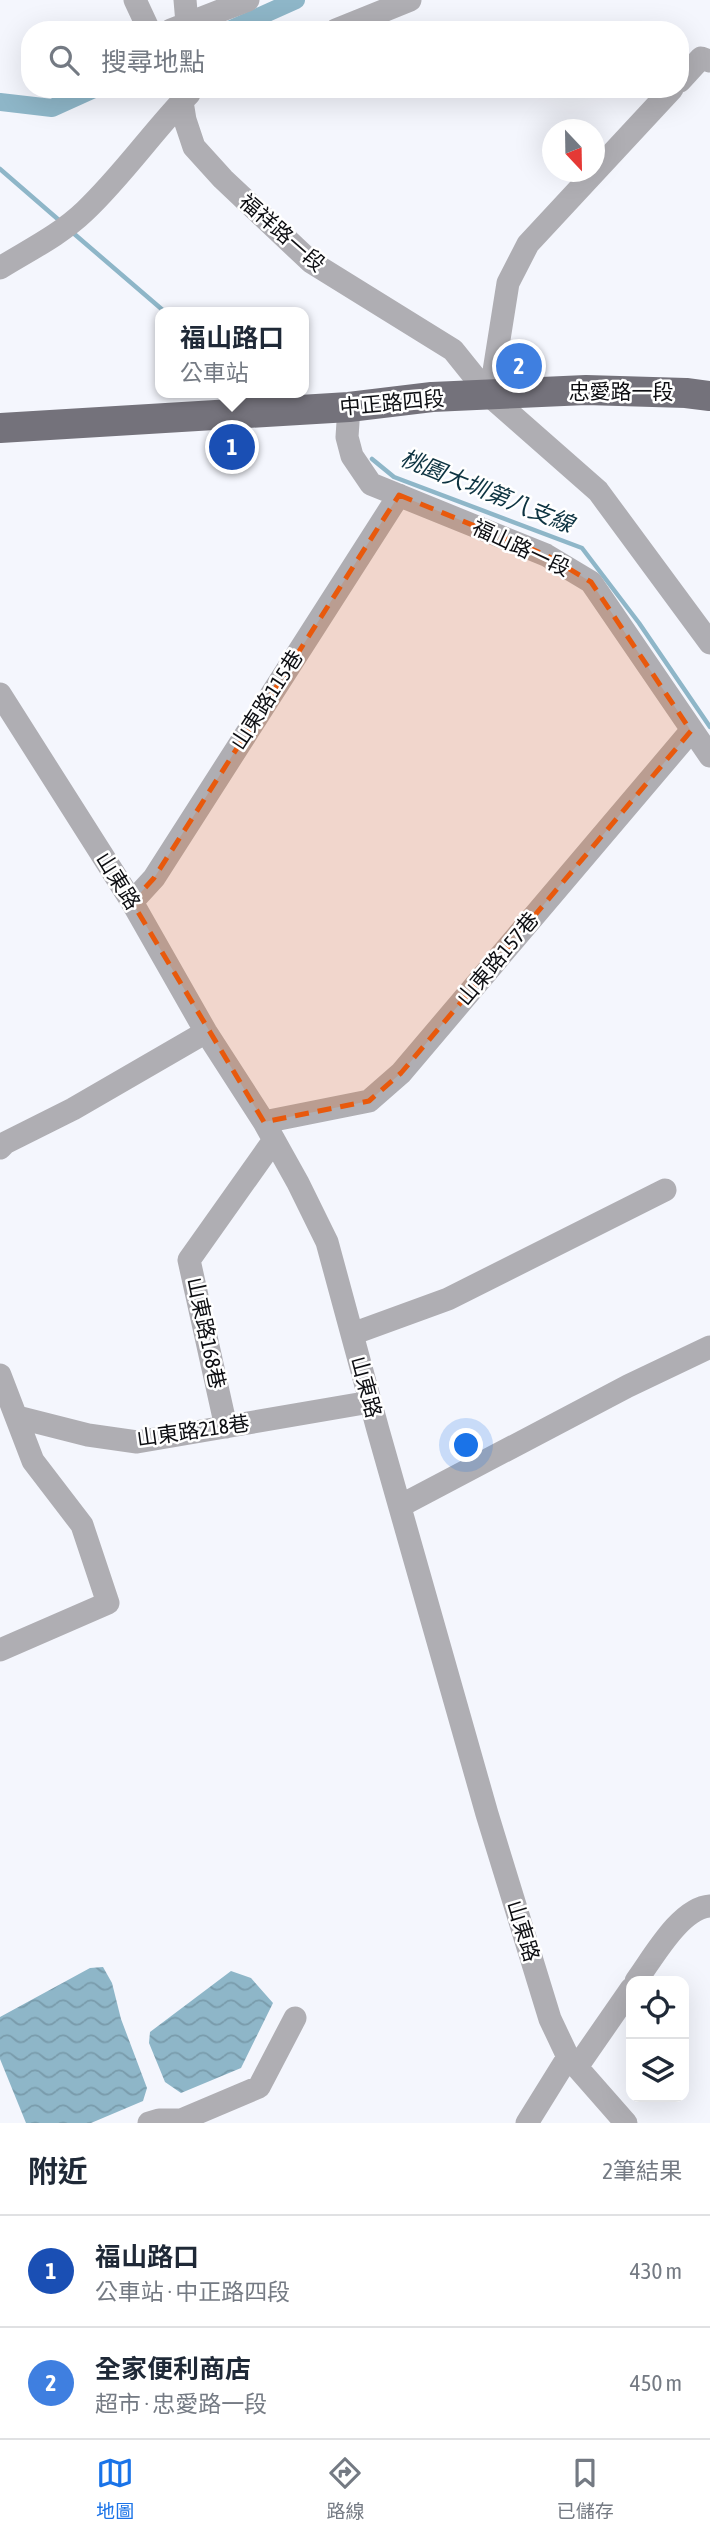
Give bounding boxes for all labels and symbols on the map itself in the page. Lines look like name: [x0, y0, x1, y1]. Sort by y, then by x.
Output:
north arrow: [542, 119, 605, 182]
street label: 福祥路一段: [235, 189, 330, 276]
pin: 2: [496, 340, 542, 392]
street label: 忠愛路一段: [569, 379, 674, 403]
street label: 中正路四段: [339, 385, 445, 419]
pin: 1: [209, 421, 255, 473]
water label: 桃園大圳第八支線: [397, 444, 580, 539]
street label: 福山路一段: [469, 514, 574, 580]
street label: 山東路115巷: [225, 645, 307, 754]
street label: 山東路: [92, 847, 146, 914]
street label: 山東路157巷: [452, 907, 543, 1010]
street label: 山東路168巷: [183, 1275, 231, 1391]
street label: 山東路: [347, 1353, 387, 1420]
street label: 山東路218巷: [135, 1410, 251, 1450]
your location: [449, 1428, 483, 1462]
street label: 山東路: [503, 1897, 545, 1964]

